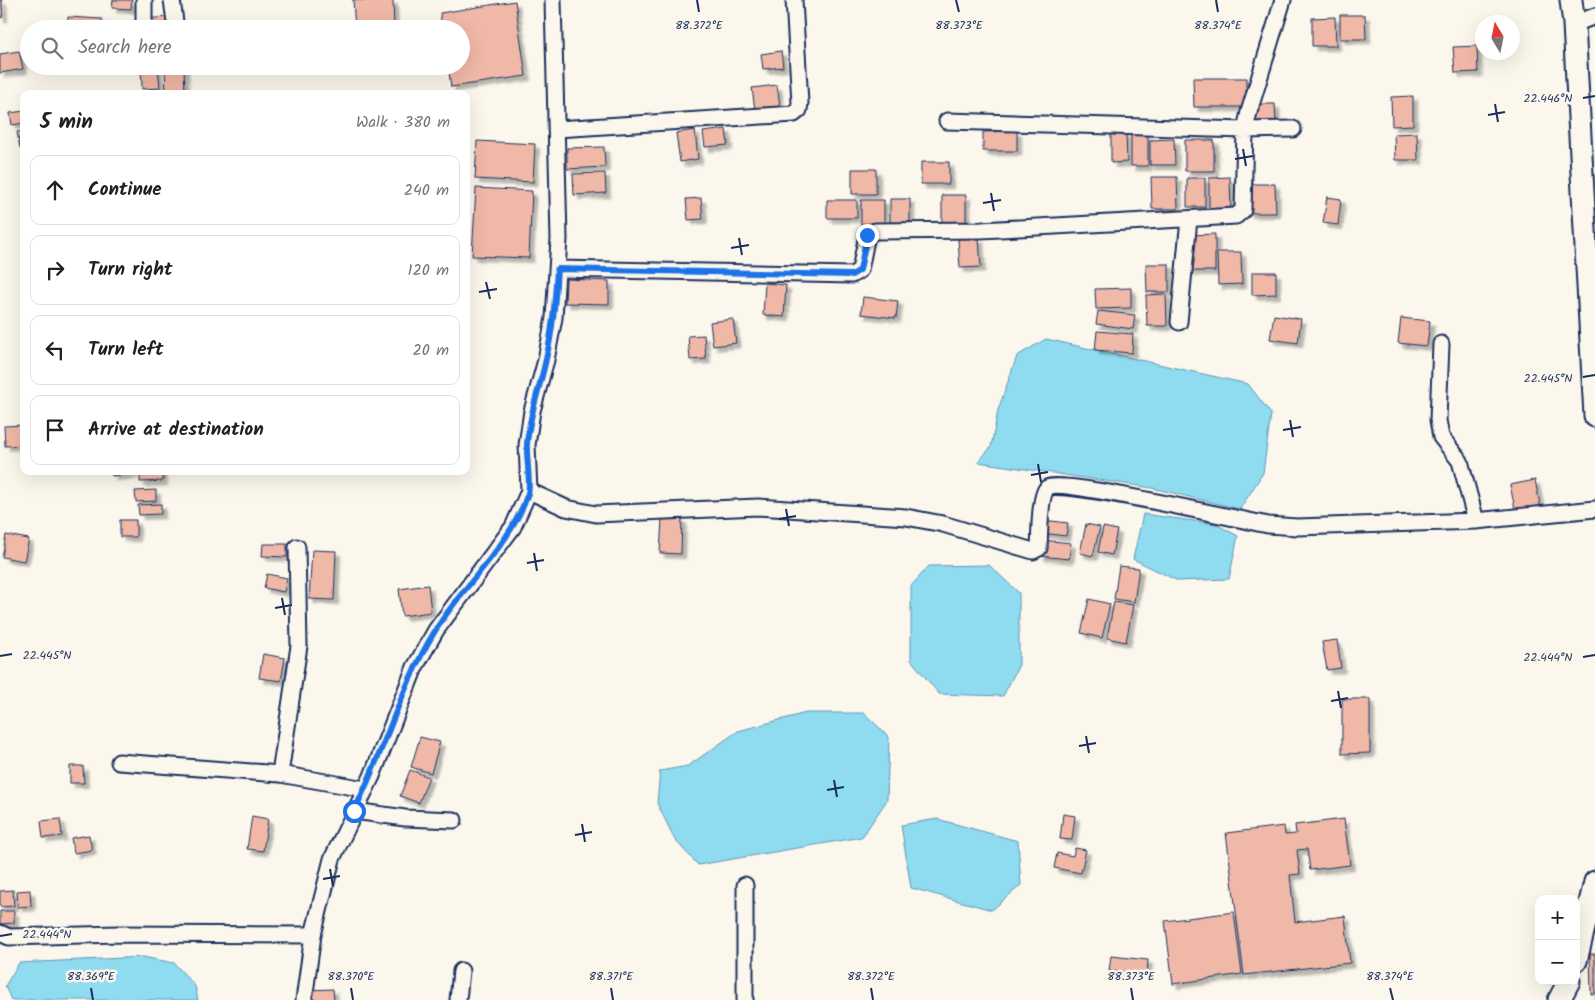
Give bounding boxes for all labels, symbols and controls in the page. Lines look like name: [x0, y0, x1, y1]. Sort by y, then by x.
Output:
north arrow: [1475, 15, 1520, 60]
text: 88.372°E: [675, 16, 724, 35]
text: 88.373°E: [935, 16, 984, 35]
text: 88.374°E: [1194, 16, 1243, 35]
search box: [20, 20, 470, 75]
text: Search here: [78, 33, 172, 63]
icon: search: [38, 34, 66, 62]
text: 22.446°N: [1524, 89, 1572, 108]
text: 5 min: [40, 106, 93, 139]
text: Walk · 380 m: [356, 110, 450, 135]
text: Continue: [88, 175, 161, 205]
icon: ahead: [41, 176, 69, 204]
text: 240 m: [404, 178, 449, 203]
route end: [856, 224, 879, 247]
text: Turn right: [88, 255, 173, 285]
icon: right: [41, 256, 69, 284]
text: 120 m: [408, 258, 449, 283]
text: Turn left: [88, 335, 163, 365]
icon: left: [41, 336, 69, 364]
text: 20 m: [413, 338, 449, 363]
text: 22.445°N: [1524, 369, 1572, 388]
text: Arrive at destination: [88, 415, 264, 445]
icon: arrive: [41, 416, 69, 444]
text: 22.445°N: [23, 646, 71, 665]
text: 22.444°N: [1524, 648, 1572, 667]
route start: [343, 800, 366, 823]
map controls: [1535, 895, 1580, 985]
button: +: [1535, 895, 1580, 940]
text: 22.444°N: [23, 925, 71, 944]
button: −: [1535, 940, 1580, 985]
text: 88.369°E: [67, 967, 116, 986]
text: 88.370°E: [328, 967, 375, 986]
text: 88.371°E: [589, 967, 634, 986]
text: 88.372°E: [847, 967, 896, 986]
text: 88.373°E: [1107, 967, 1156, 986]
text: 88.374°E: [1366, 967, 1415, 986]

